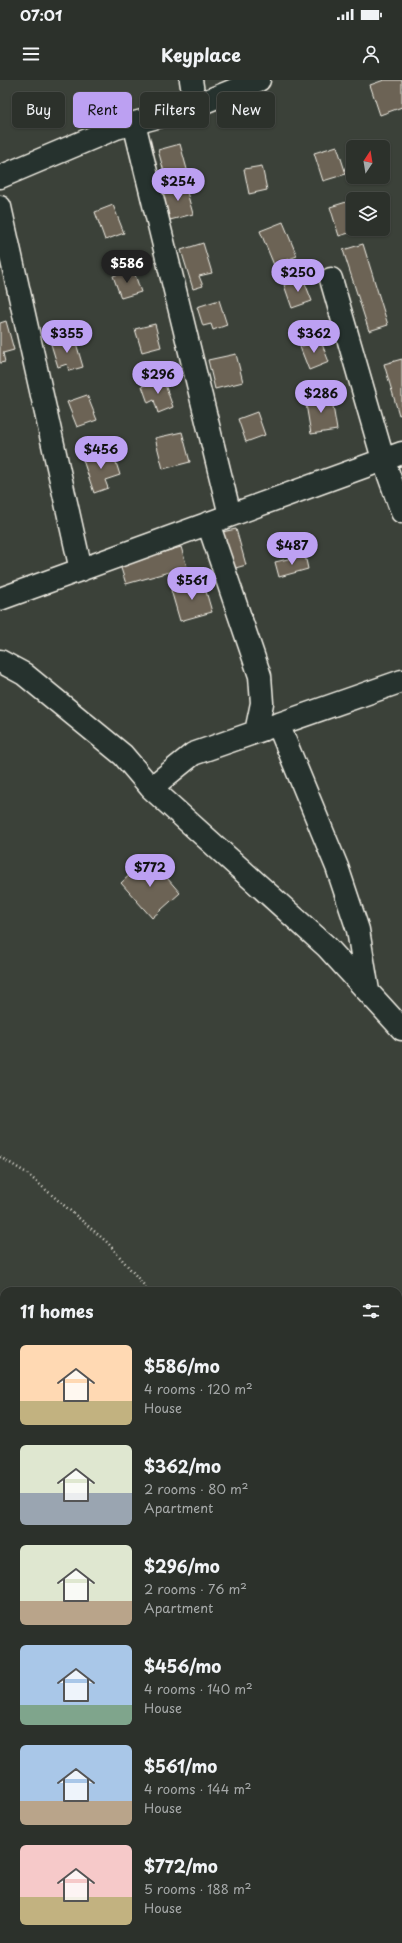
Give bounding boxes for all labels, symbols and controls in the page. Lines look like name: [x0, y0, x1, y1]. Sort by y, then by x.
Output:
text: 07:01: [20, 3, 62, 26]
text: Keyplace: [161, 41, 241, 68]
icon: menu: [20, 43, 42, 65]
icon: person: [360, 43, 382, 65]
chip: Buy: [12, 92, 65, 128]
chip: Rent: [73, 92, 132, 128]
chip: Filters: [140, 92, 209, 128]
chip: New: [217, 92, 275, 128]
north arrow: [346, 140, 390, 184]
map controls: [346, 140, 390, 236]
pin: $254: [154, 168, 202, 202]
text: $254: [161, 171, 195, 190]
button: layers: [346, 192, 390, 236]
pin: $586: [103, 250, 151, 284]
text: $586: [110, 253, 144, 272]
pin: $250: [274, 259, 322, 293]
text: $250: [280, 262, 316, 281]
pin: $355: [43, 320, 91, 354]
pin: $362: [290, 320, 338, 354]
text: $355: [50, 323, 84, 342]
text: $362: [297, 323, 331, 342]
pin: $296: [134, 361, 182, 395]
text: $296: [141, 364, 175, 383]
pin: $286: [297, 380, 345, 414]
text: $286: [304, 383, 338, 402]
pin: $456: [77, 436, 125, 470]
text: $456: [84, 439, 118, 458]
pin: $487: [268, 532, 316, 566]
text: $487: [276, 535, 308, 554]
pin: $561: [168, 567, 216, 601]
text: $561: [176, 570, 208, 589]
pin: $772: [126, 854, 174, 888]
text: $772: [134, 857, 166, 876]
text: 11 homes: [20, 1298, 94, 1324]
icon: filters: [360, 1300, 382, 1322]
text: $586/mo: [144, 1353, 220, 1379]
icon: home: [52, 1361, 100, 1409]
text: 4 rooms · 120 m²: [144, 1379, 253, 1398]
text: House: [144, 1398, 182, 1417]
text: $362/mo: [144, 1453, 221, 1479]
icon: home: [52, 1461, 100, 1509]
text: 2 rooms · 80 m²: [144, 1479, 249, 1498]
text: Apartment: [144, 1498, 213, 1517]
text: $296/mo: [144, 1553, 220, 1579]
icon: home: [52, 1561, 100, 1609]
text: 2 rooms · 76 m²: [144, 1579, 247, 1598]
text: Apartment: [144, 1598, 213, 1617]
text: $456/mo: [144, 1653, 221, 1679]
icon: home: [52, 1661, 100, 1709]
text: 4 rooms · 140 m²: [144, 1679, 253, 1698]
text: House: [144, 1698, 182, 1717]
text: $561/mo: [144, 1753, 217, 1779]
icon: home: [52, 1761, 100, 1809]
text: 4 rooms · 144 m²: [144, 1779, 252, 1798]
text: House: [144, 1798, 182, 1817]
text: $772/mo: [144, 1853, 218, 1879]
icon: home: [52, 1861, 100, 1909]
text: 5 rooms · 188 m²: [144, 1879, 252, 1898]
text: House: [144, 1898, 182, 1917]

